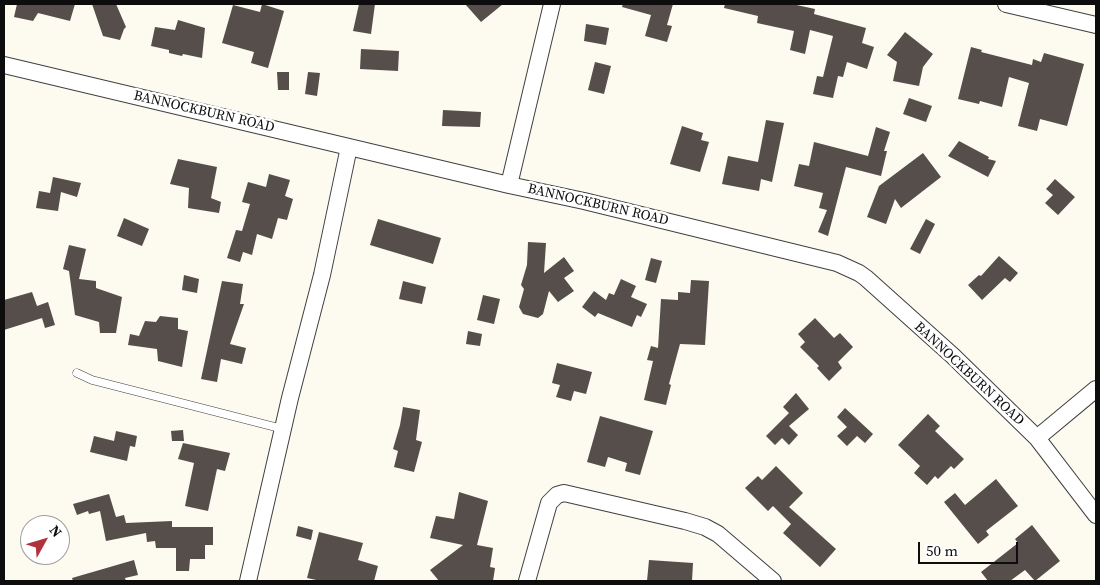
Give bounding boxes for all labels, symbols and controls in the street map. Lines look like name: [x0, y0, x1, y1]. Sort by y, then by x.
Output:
street label: BANNOCKBURN ROAD: [132, 88, 276, 136]
street label: BANNOCKBURN ROAD: [526, 181, 670, 229]
street label: BANNOCKBURN ROAD: [911, 319, 1027, 429]
north arrow: [20, 515, 70, 565]
text: N: [45, 521, 67, 541]
scale bar: [920, 532, 1020, 564]
text: 50 m: [926, 540, 958, 561]

